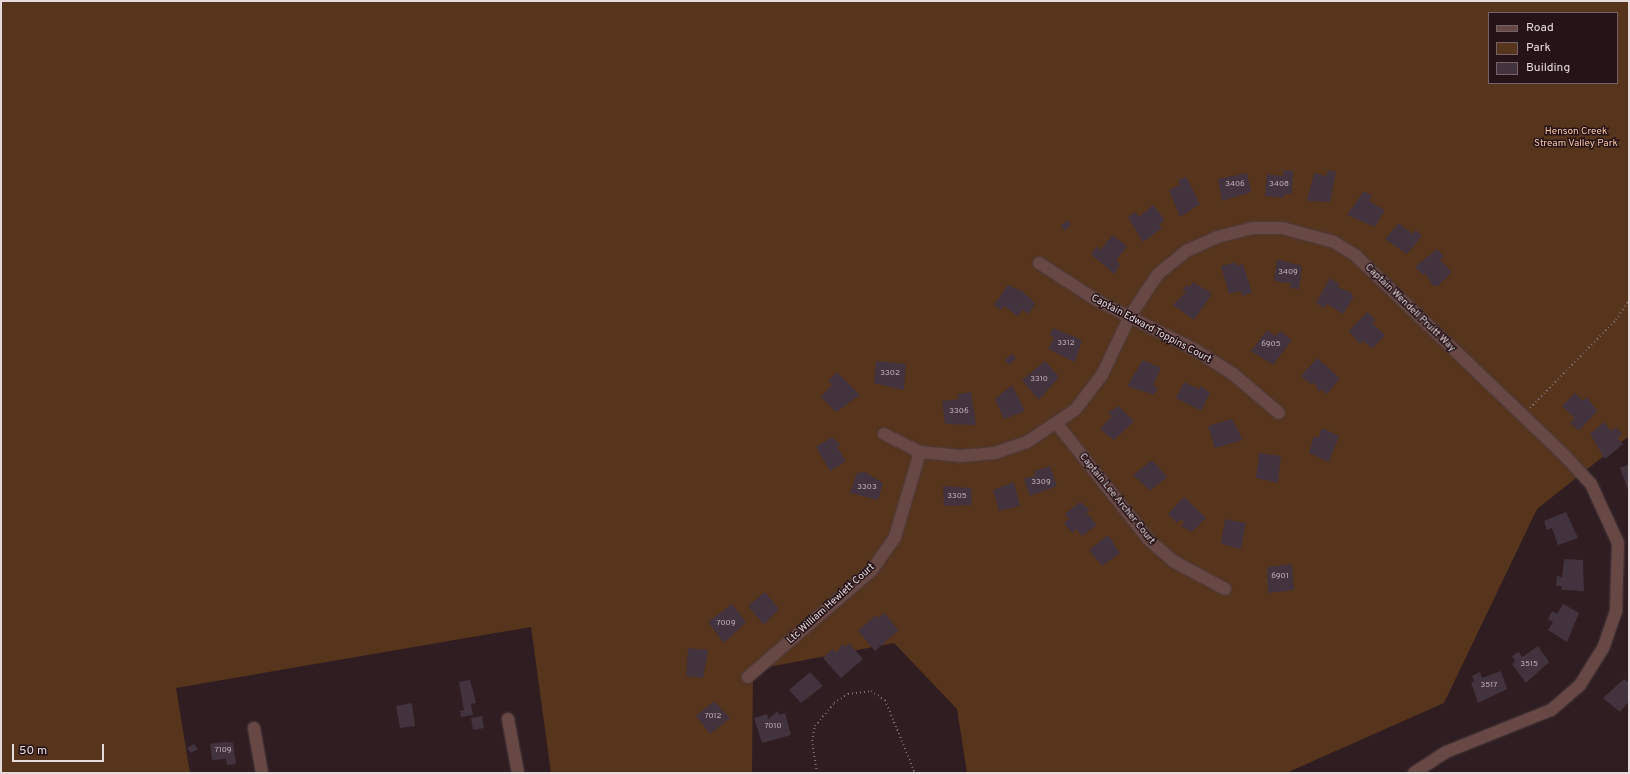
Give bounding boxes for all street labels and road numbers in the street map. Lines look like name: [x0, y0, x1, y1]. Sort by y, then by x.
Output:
street label: Captain Wendell Pruitt Way: [1362, 261, 1458, 355]
street label: Captain Edward Toppins Court: [1089, 292, 1213, 366]
street label: Captain Lee Archer Court: [1076, 451, 1158, 547]
street label: Ltc William Hewlett Court: [785, 561, 877, 647]

